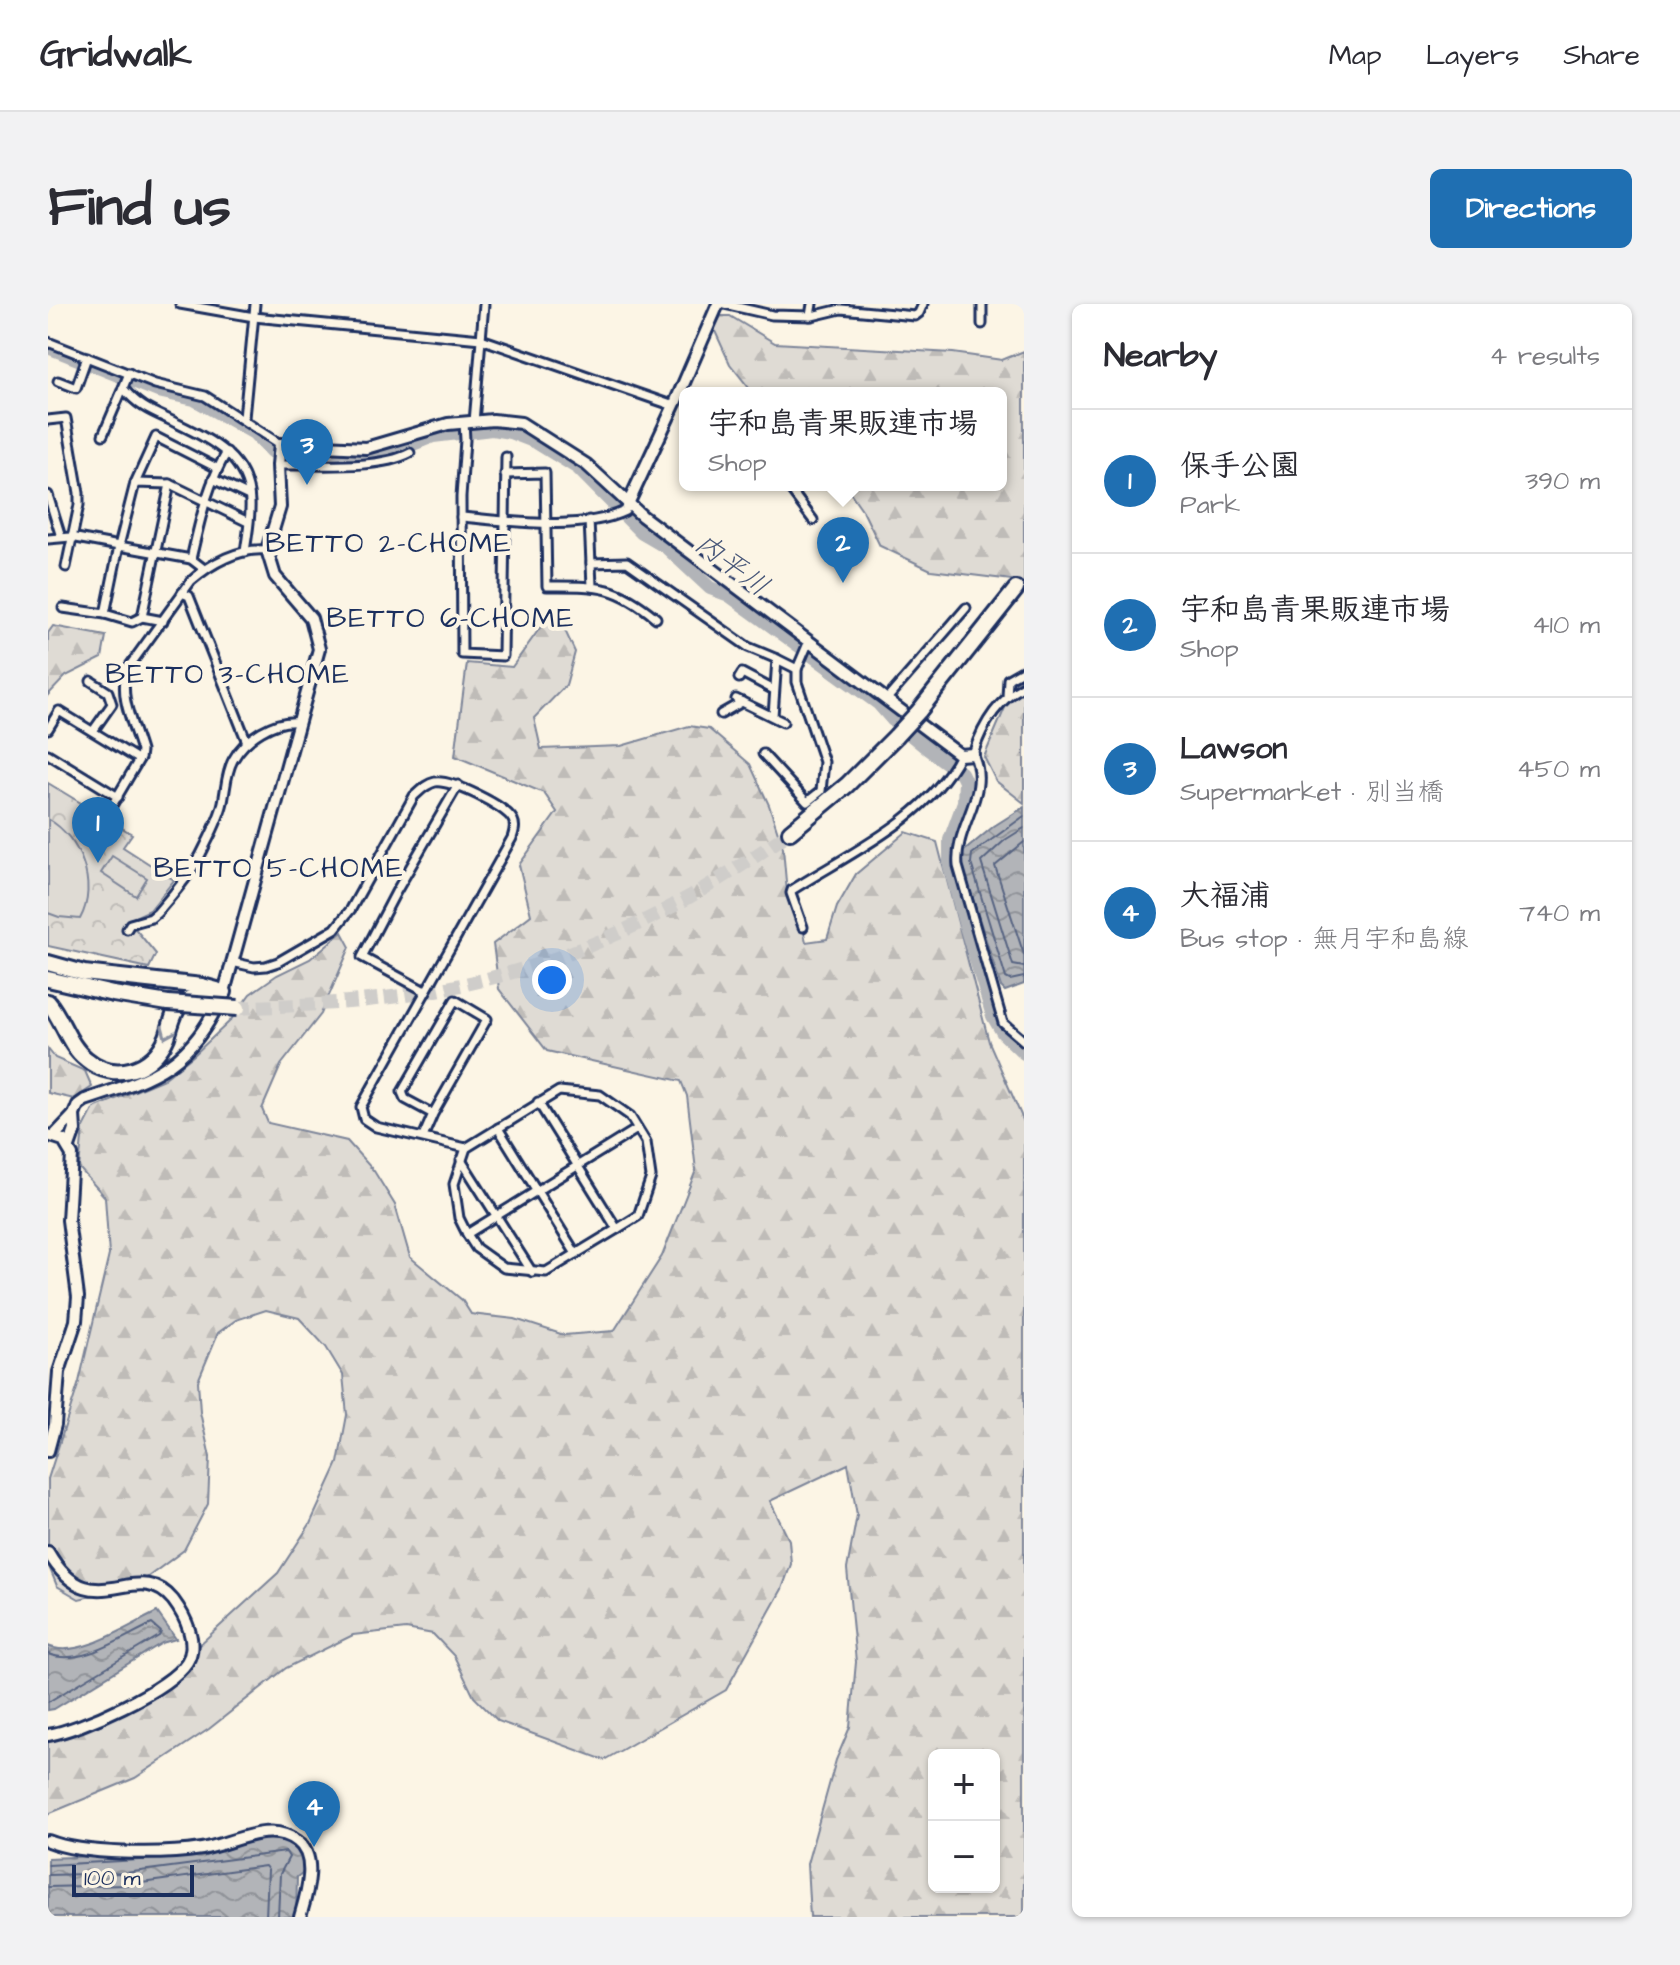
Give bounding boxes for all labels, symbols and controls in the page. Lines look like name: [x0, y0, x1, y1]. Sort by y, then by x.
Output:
text: Gridwalk: [40, 29, 192, 81]
text: Map: [1329, 36, 1382, 75]
text: Layers: [1426, 36, 1519, 75]
text: Share: [1563, 36, 1640, 75]
text: Find us: [48, 169, 231, 247]
button: Directions: [1430, 169, 1632, 248]
text: Nearby: [1104, 332, 1218, 380]
text: 4 results: [1490, 338, 1600, 374]
popup: [679, 387, 1007, 491]
text: 宇和島青果販連市場: [708, 403, 978, 445]
pin: 3: [281, 419, 333, 485]
text: Shop: [708, 445, 767, 481]
text: 保手公園: [1180, 445, 1300, 487]
text: 1: [1128, 463, 1132, 499]
text: 390 m: [1525, 463, 1600, 499]
text: Park: [1180, 487, 1240, 523]
pin: 2: [817, 517, 869, 583]
district label: BETTO 2-CHOME: [265, 524, 513, 563]
water label: 内平川: [687, 524, 777, 606]
text: 宇和島青果販連市場: [1180, 589, 1450, 631]
district label: BETTO 6-CHOME: [327, 599, 575, 638]
text: 2: [1123, 607, 1137, 643]
text: 410 m: [1532, 607, 1600, 643]
text: Shop: [1180, 631, 1239, 667]
district label: BETTO 3-CHOME: [105, 655, 351, 694]
text: Lawson: [1180, 728, 1287, 770]
text: 3: [1123, 751, 1137, 787]
text: 450 m: [1517, 751, 1600, 787]
text: Supermarket · 別当橋: [1180, 774, 1444, 810]
pin: 1: [72, 797, 124, 863]
district label: BETTO 5-CHOME: [153, 849, 405, 888]
text: 大福浦: [1180, 875, 1270, 917]
text: 4: [1121, 895, 1139, 931]
text: 740 m: [1519, 895, 1600, 931]
text: Bus stop · 無月宇和島線: [1180, 921, 1468, 957]
your location: [532, 960, 572, 1000]
one-way arrow: [160, 1025, 177, 1039]
map controls: [928, 1749, 1000, 1893]
button: +: [928, 1749, 1000, 1821]
pin: 4: [288, 1781, 340, 1847]
button: −: [928, 1821, 1000, 1893]
scale bar: [72, 1861, 194, 1897]
text: 100 m: [84, 1863, 141, 1894]

